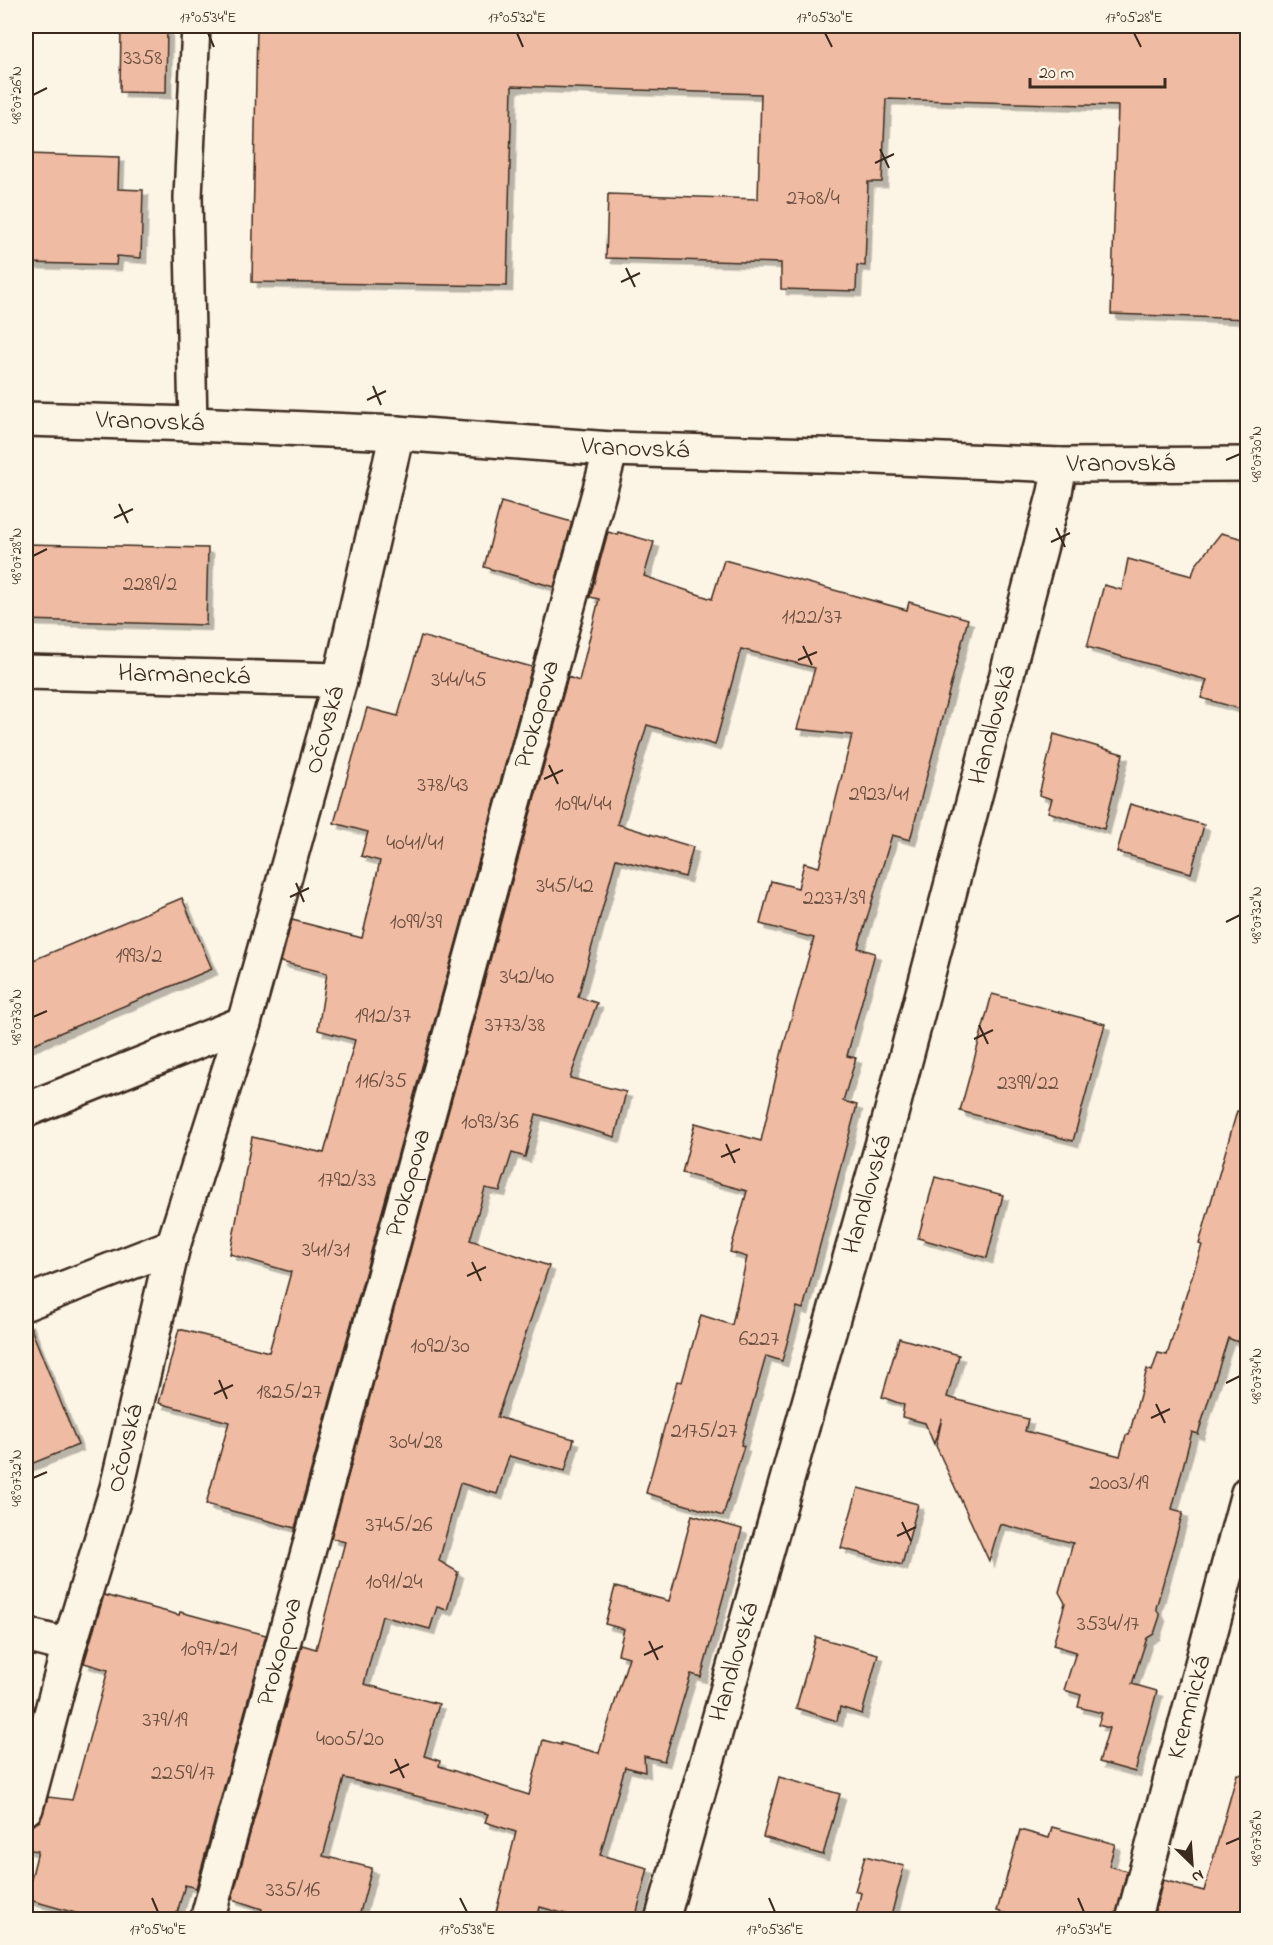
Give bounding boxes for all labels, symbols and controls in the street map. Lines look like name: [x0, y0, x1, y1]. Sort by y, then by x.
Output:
text: 17°05'34"E: [180, 7, 236, 29]
text: 17°05'32"E: [488, 7, 546, 29]
text: 17°05'30"E: [797, 7, 853, 29]
text: 17°05'28"E: [1105, 7, 1163, 29]
house number: 3358: [123, 43, 163, 75]
scale bar: [1030, 51, 1165, 89]
text: 20 m: [1039, 61, 1074, 87]
text: 48°07'26"N: [6, 66, 28, 124]
house number: 2708/4: [786, 183, 840, 215]
street label: Vranovská: [94, 402, 205, 443]
text: 48°07'30"N: [1246, 426, 1268, 482]
street label: Vranovská: [579, 428, 690, 470]
street label: Vranovská: [1065, 445, 1175, 484]
text: 48°07'28"N: [6, 528, 28, 584]
house number: 2289/2: [123, 569, 177, 601]
house number: 1122/37: [782, 602, 842, 634]
street label: Harmanecká: [117, 655, 250, 697]
street label: Prokopova: [505, 656, 571, 773]
street label: Handlovská: [960, 661, 1027, 789]
house number: 344/45: [431, 665, 487, 697]
street label: Očovská: [296, 682, 356, 779]
house number: 378/43: [417, 770, 469, 802]
house number: 2923/41: [849, 779, 909, 811]
house number: 1094/44: [554, 789, 612, 821]
house number: 4041/41: [386, 828, 444, 860]
house number: 345/42: [536, 871, 594, 903]
house number: 2237/39: [803, 883, 866, 915]
text: 48°07'32"N: [1246, 886, 1268, 944]
house number: 1099/39: [390, 907, 443, 939]
house number: 1993/2: [115, 941, 163, 973]
house number: 342/40: [500, 962, 554, 994]
text: 48°07'30"N: [6, 989, 28, 1045]
house number: 1912/37: [355, 1001, 411, 1033]
house number: 3773/38: [485, 1010, 545, 1042]
house number: 116/35: [355, 1066, 407, 1098]
house number: 2399/22: [997, 1068, 1059, 1100]
house number: 1093/36: [461, 1107, 519, 1139]
street label: Prokopova: [376, 1125, 442, 1242]
street label: Handlovská: [833, 1131, 903, 1259]
house number: 1792/33: [318, 1165, 376, 1197]
house number: 341/31: [302, 1235, 350, 1267]
house number: 6227: [739, 1324, 779, 1356]
house number: 1092/30: [410, 1331, 470, 1363]
text: 48°07'34"N: [1246, 1348, 1268, 1404]
house number: 1825/27: [256, 1377, 322, 1409]
street label: Očovská: [97, 1400, 155, 1497]
house number: 2175/27: [671, 1416, 737, 1448]
house number: 304/28: [389, 1427, 443, 1459]
text: 48°07'32"N: [6, 1449, 28, 1507]
house number: 2003/19: [1089, 1468, 1149, 1500]
house number: 3745/26: [365, 1510, 433, 1542]
house number: 1091/24: [366, 1567, 422, 1599]
street label: Prokopova: [248, 1593, 314, 1710]
street label: Handlovská: [700, 1598, 770, 1726]
house number: 3534/17: [1077, 1609, 1139, 1641]
house number: 1097/21: [181, 1634, 237, 1666]
street label: Kremnická: [1158, 1651, 1222, 1764]
house number: 379/19: [142, 1705, 188, 1737]
house number: 4005/20: [316, 1724, 384, 1756]
house number: 2259/17: [151, 1758, 215, 1790]
text: 48°07'36"N: [1246, 1810, 1268, 1866]
north arrow: [1162, 1834, 1222, 1894]
text: N: [1187, 1863, 1207, 1889]
house number: 335/16: [266, 1875, 320, 1907]
text: 17°05'40"E: [130, 1919, 186, 1941]
text: 17°05'38"E: [439, 1919, 495, 1941]
text: 17°05'36"E: [746, 1919, 804, 1941]
text: 17°05'34"E: [1056, 1919, 1112, 1941]

